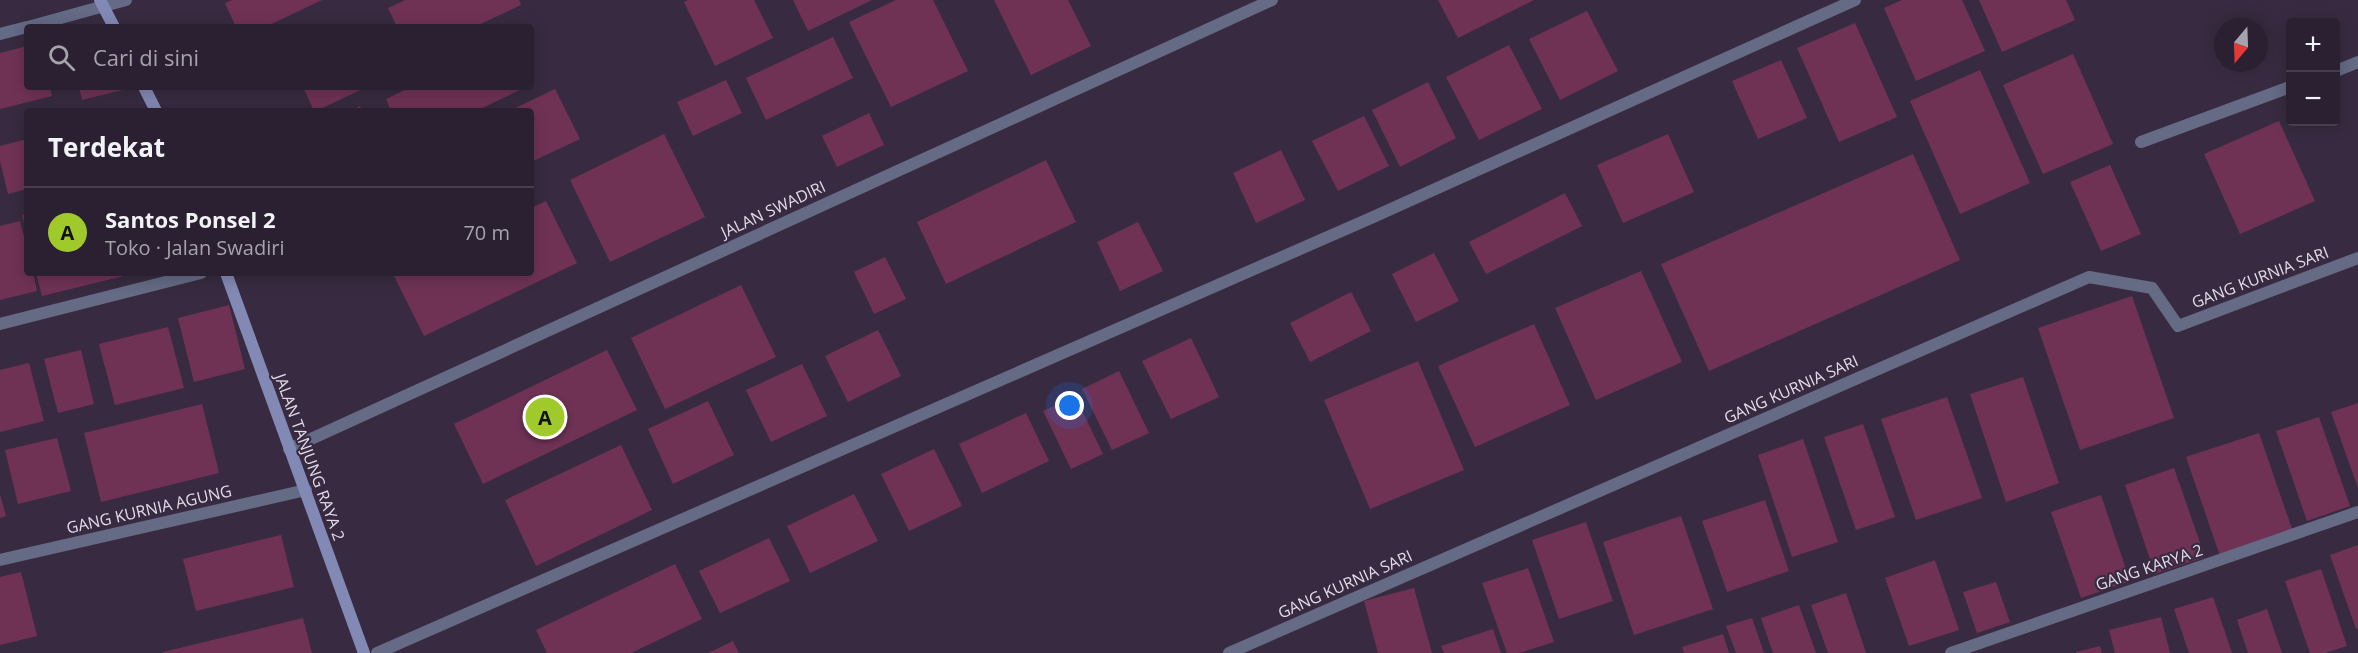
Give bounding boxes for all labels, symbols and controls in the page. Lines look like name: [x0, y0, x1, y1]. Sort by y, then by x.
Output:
north arrow: [2214, 18, 2268, 72]
map controls: [2286, 18, 2340, 126]
button: +: [2286, 18, 2340, 72]
search box: [24, 24, 534, 90]
icon: search: [45, 41, 78, 74]
text: Cari di sini: [93, 42, 199, 72]
button: −: [2286, 72, 2340, 126]
text: Terdekat: [48, 129, 165, 165]
street label: JALAN SWADIRI: [715, 175, 829, 244]
text: Santos Ponsel 2: [105, 204, 276, 234]
text: A: [61, 219, 74, 246]
text: 70 m: [463, 219, 510, 246]
text: Toko · Jalan Swadiri: [105, 234, 284, 261]
street label: GANG KURNIA SARI: [2188, 241, 2332, 313]
street label: GANG KURNIA SARI: [1720, 349, 1862, 429]
street label: JALAN TANJUNG RAYA 2: [269, 369, 350, 544]
your location: [1055, 391, 1084, 420]
pin: A: [526, 394, 564, 440]
street label: GANG KURNIA AGUNG: [64, 479, 234, 539]
street label: GANG KARYA 2: [2093, 538, 2205, 596]
street label: GANG KURNIA SARI: [1274, 544, 1416, 624]

